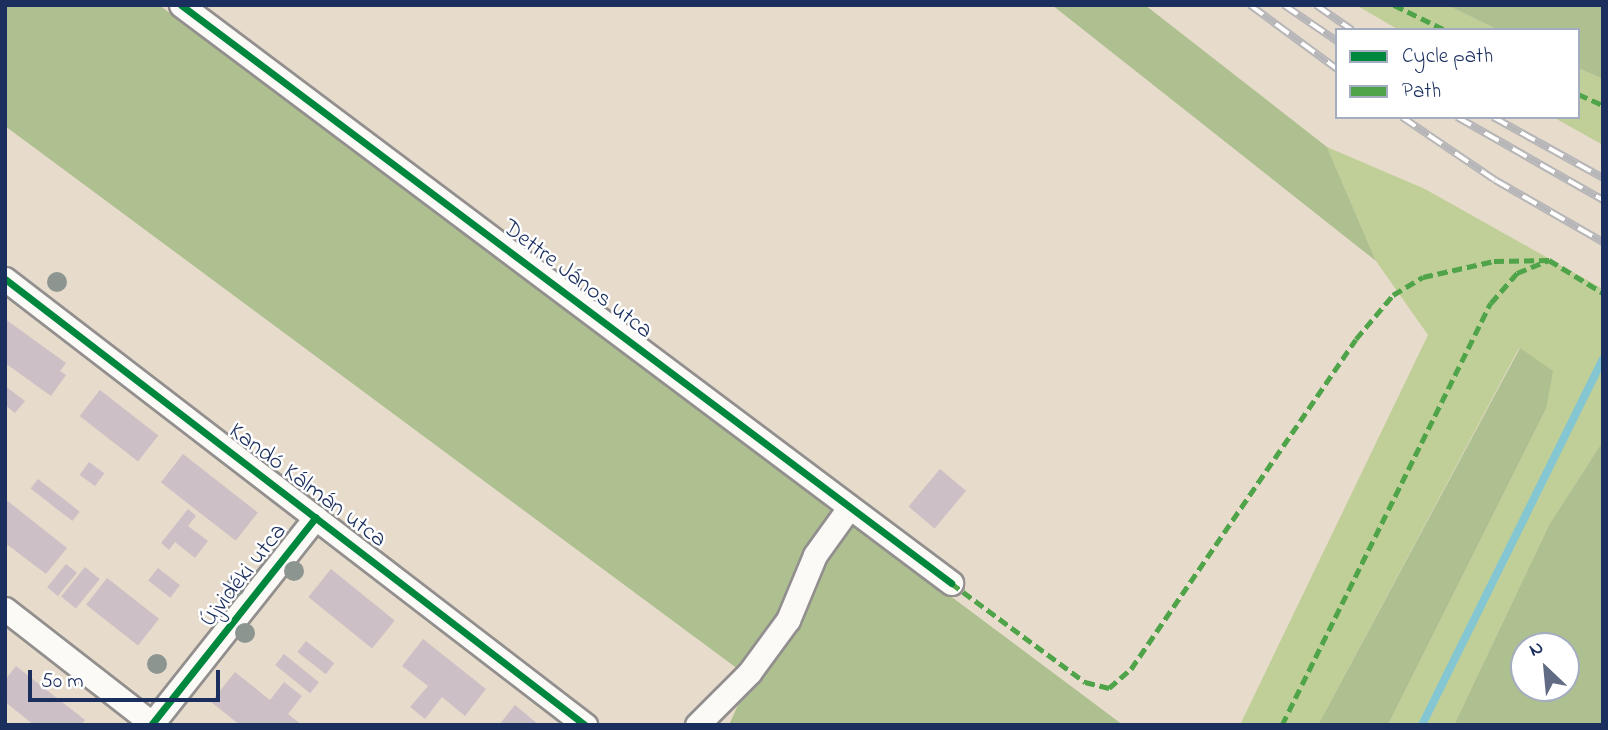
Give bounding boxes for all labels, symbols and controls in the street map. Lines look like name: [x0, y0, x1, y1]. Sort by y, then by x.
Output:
legend: [1335, 28, 1580, 119]
text: Cycle path: [1402, 42, 1493, 72]
text: Path: [1402, 77, 1441, 107]
street label: Dettre János utca: [496, 214, 658, 346]
street label: Kandó Kálmán utca: [222, 417, 392, 555]
street label: Újvidéki utca: [194, 518, 294, 634]
north arrow: [1510, 632, 1580, 702]
text: N: [1525, 635, 1548, 664]
scale bar: [32, 656, 224, 700]
text: 50 m: [41, 667, 84, 697]

